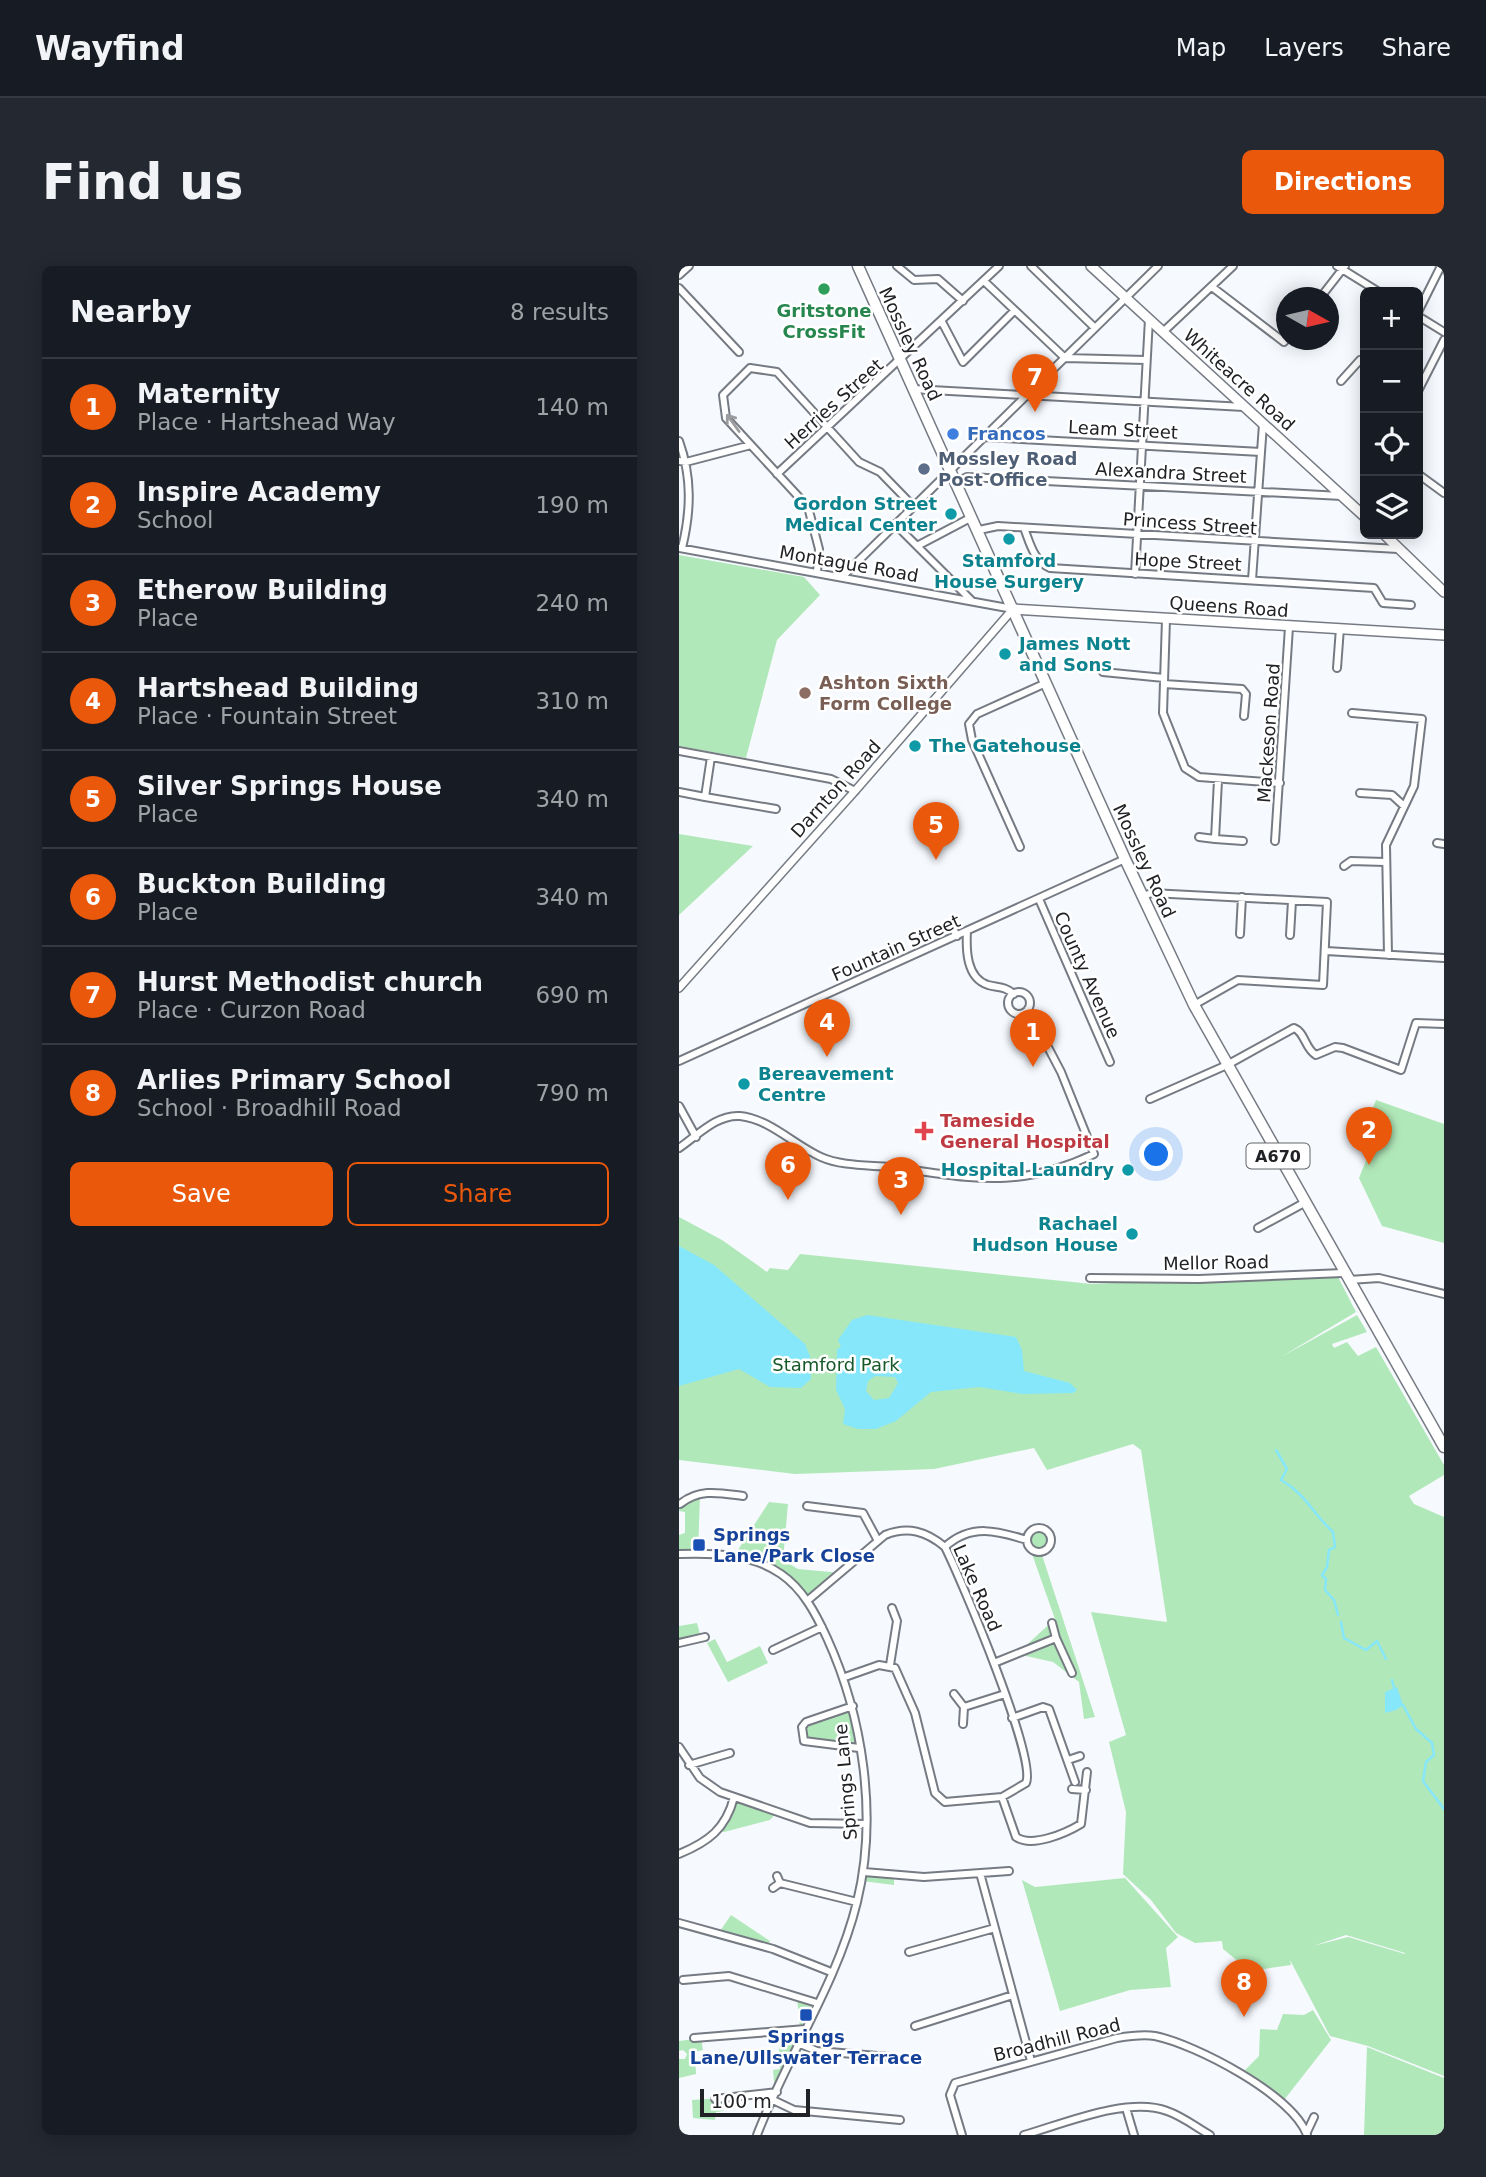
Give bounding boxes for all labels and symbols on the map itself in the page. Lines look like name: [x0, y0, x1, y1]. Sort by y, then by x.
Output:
marker: Gritstone CrossFit: [816, 281, 832, 297]
street label: Mossley Road: [875, 284, 946, 404]
north arrow: [1276, 287, 1339, 350]
place label: Gritstone CrossFit: [776, 300, 872, 342]
street label: Whiteacre Road: [1179, 324, 1299, 435]
street label: Herries Street: [780, 354, 887, 453]
pin: 7: [1012, 354, 1058, 412]
one-way arrow: [726, 414, 740, 433]
street label: Leam Street: [1068, 416, 1178, 443]
place label: Francos: [967, 423, 1046, 444]
marker: Francos: [945, 426, 961, 442]
place label: Mossley Road Post Office: [938, 448, 1077, 490]
street label: Alexandra Street: [1095, 458, 1247, 487]
marker: Mossley Road Post Office: [916, 461, 932, 477]
place label: Gordon Street Medical Center: [785, 493, 937, 535]
marker: Gordon Street Medical Center: [943, 506, 959, 522]
street label: Princess Street: [1122, 508, 1258, 539]
marker: Stamford House Surgery: [1001, 531, 1017, 547]
street label: Montague Road: [778, 541, 920, 586]
street label: Hope Street: [1134, 548, 1242, 575]
place label: Stamford House Surgery: [934, 550, 1084, 592]
street label: Queens Road: [1169, 592, 1289, 621]
place label: James Nott and Sons: [1017, 633, 1131, 675]
marker: James Nott and Sons: [997, 646, 1013, 662]
street label: Mackeson Road: [1253, 662, 1284, 804]
place label: Ashton Sixth Form College: [819, 672, 952, 714]
marker: Ashton Sixth Form College: [797, 685, 813, 701]
place label: The Gatehouse: [929, 735, 1081, 756]
street label: Darnton Road: [786, 736, 885, 842]
marker: The Gatehouse: [907, 738, 923, 754]
street label: Mossley Road: [1109, 801, 1180, 921]
pin: 5: [913, 802, 959, 860]
street label: County Avenue: [1050, 908, 1125, 1042]
street label: Fountain Street: [828, 910, 963, 985]
pin: 4: [804, 999, 850, 1057]
pin: 1: [1010, 1009, 1056, 1067]
place label: Bereavement Centre: [758, 1063, 894, 1105]
marker: Bereavement Centre: [736, 1076, 752, 1092]
pin: 2: [1346, 1107, 1392, 1165]
place label: Tameside General Hospital: [940, 1110, 1110, 1152]
marker: Tameside General Hospital: [914, 1121, 934, 1141]
your location: [1139, 1137, 1173, 1171]
pin: 6: [765, 1142, 811, 1200]
road number: A670: [1247, 1143, 1309, 1168]
pin: 3: [878, 1157, 924, 1215]
place label: Hospital Laundry: [941, 1159, 1114, 1180]
marker: Hospital Laundry: [1120, 1162, 1136, 1178]
place label: Rachael Hudson House: [972, 1213, 1118, 1255]
marker: Rachael Hudson House: [1124, 1226, 1140, 1242]
street label: Mellor Road: [1163, 1251, 1269, 1274]
park label: Stamford Park: [772, 1354, 900, 1375]
place label: Springs Lane/Park Close: [713, 1524, 875, 1566]
marker: Springs Lane/Park Close: [691, 1537, 707, 1553]
street label: Lake Road: [949, 1541, 1006, 1634]
street label: Springs Lane: [830, 1723, 861, 1841]
pin: 8: [1221, 1959, 1267, 2017]
marker: Springs Lane/Ullswater Terrace: [798, 2007, 814, 2023]
street label: Broadhill Road: [991, 2014, 1123, 2065]
place label: Springs Lane/Ullswater Terrace: [690, 2026, 922, 2068]
scale bar: [700, 2086, 810, 2118]

